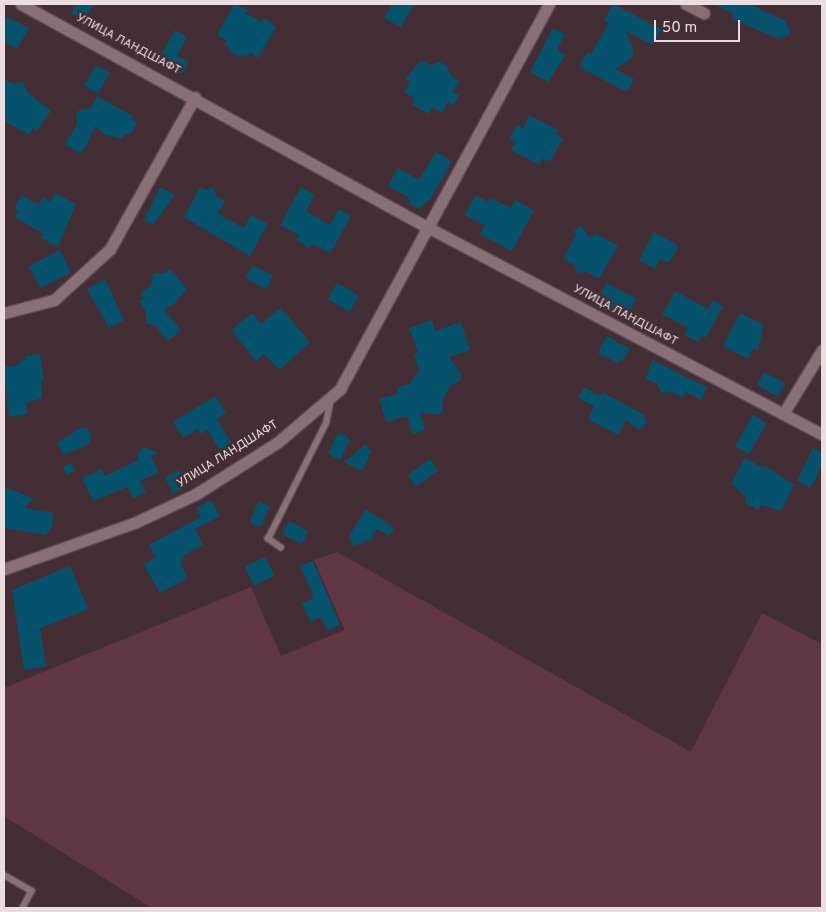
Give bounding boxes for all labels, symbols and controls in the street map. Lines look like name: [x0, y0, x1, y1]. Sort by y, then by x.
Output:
scale bar: [656, 10, 742, 42]
street label: УЛИЦА ЛАНДШАФТ: [73, 11, 183, 79]
text: 50 m: [662, 19, 697, 38]
street label: УЛИЦА ЛАНДШАФТ: [570, 282, 680, 350]
street label: УЛИЦА ЛАНДШАФТ: [175, 418, 281, 492]

